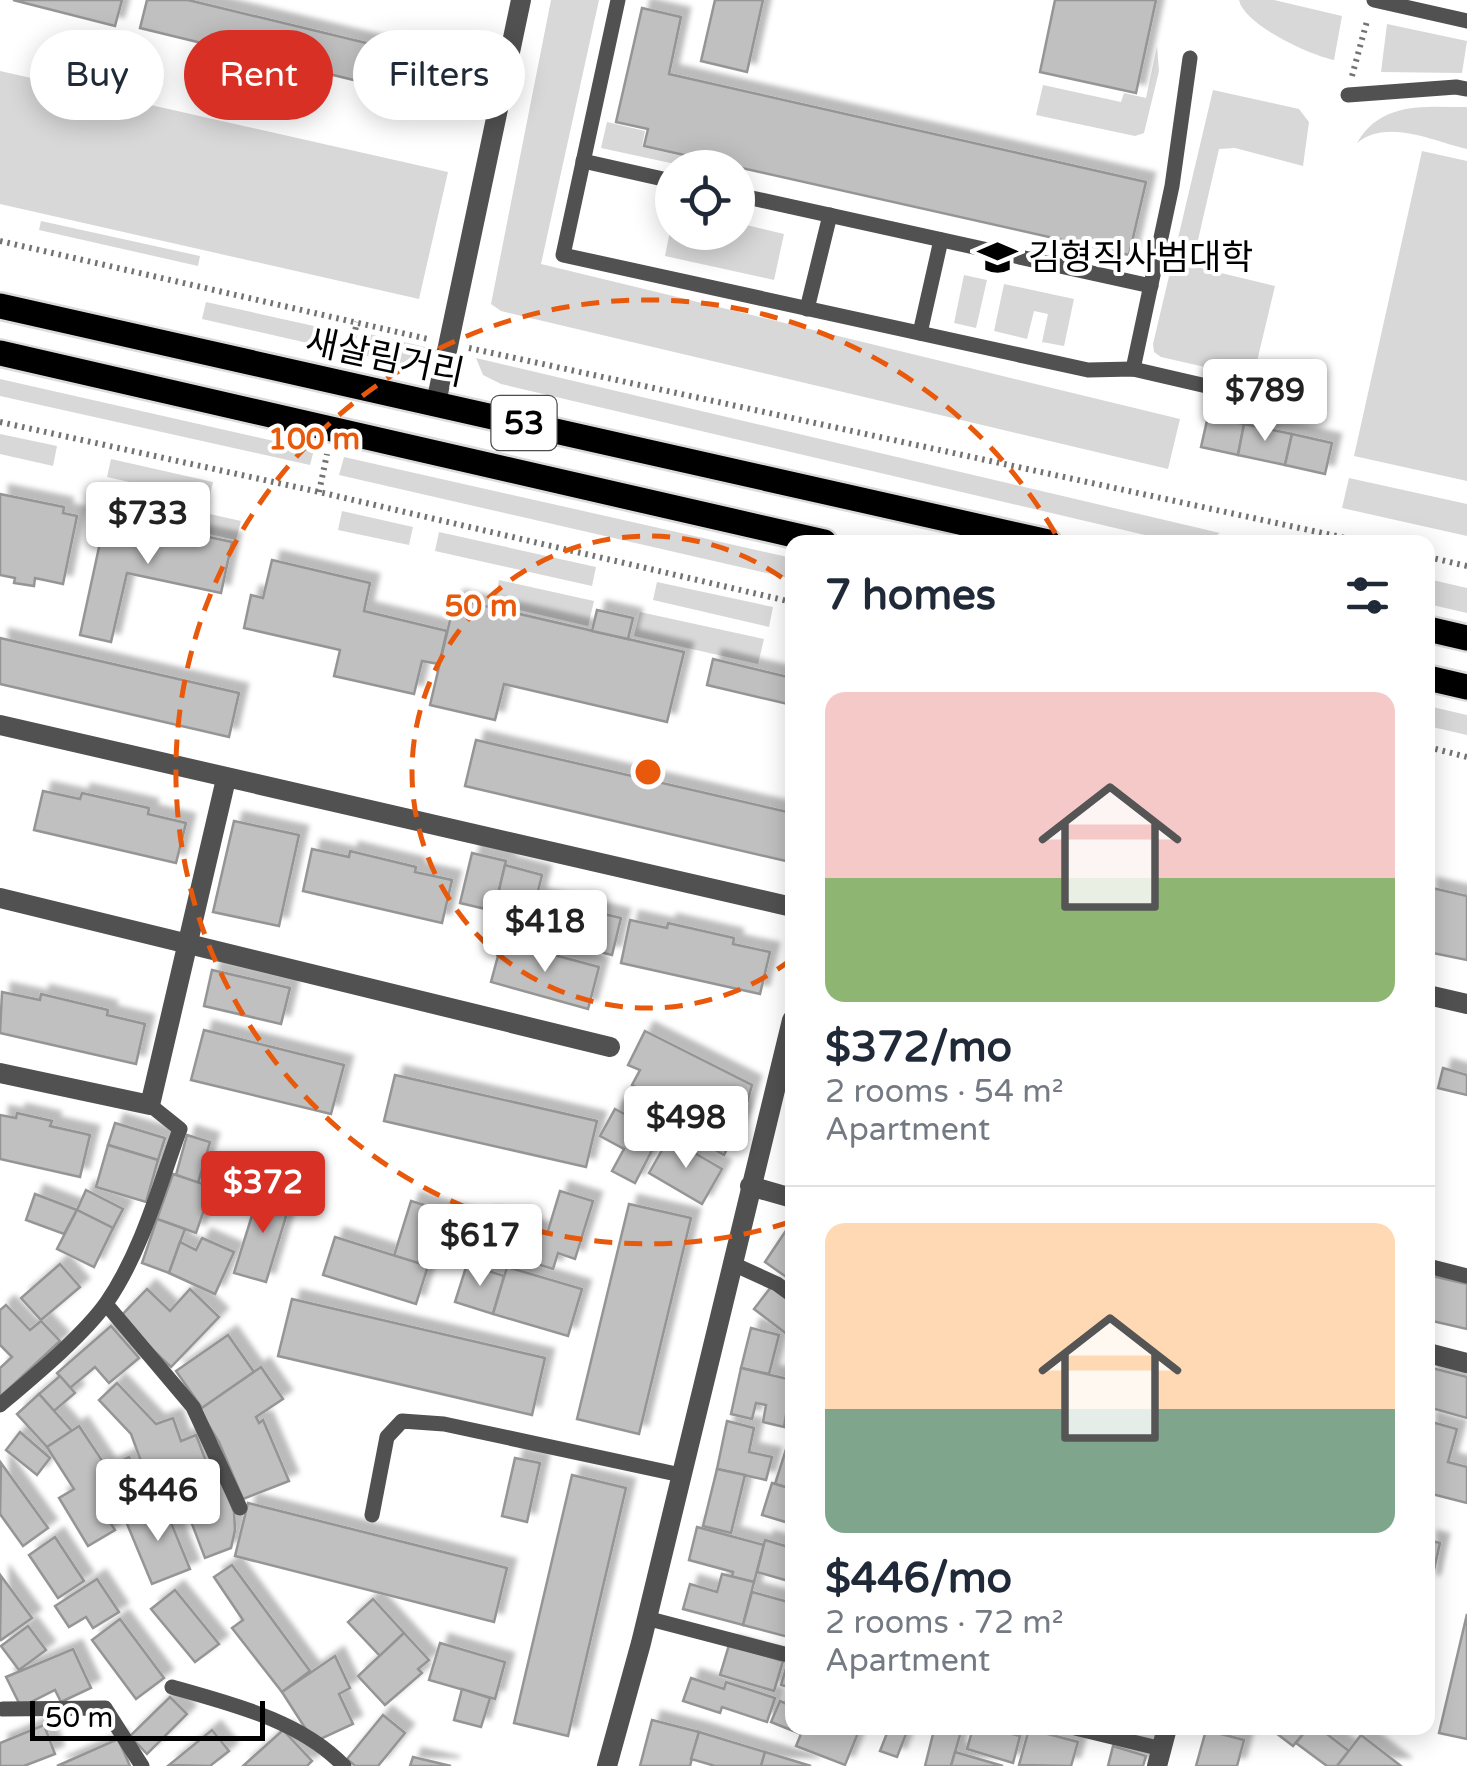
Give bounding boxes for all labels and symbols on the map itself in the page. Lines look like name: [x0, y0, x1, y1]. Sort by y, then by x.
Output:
school or university icon: 김형직사범대학: [977, 236, 1019, 278]
place label: 김형직사범대학: [1028, 237, 1253, 279]
street label: 새살림거리: [302, 321, 468, 395]
pin: $789: [1206, 359, 1324, 444]
road number: 53: [492, 396, 556, 450]
text: 100 m: [268, 421, 360, 458]
pin: $733: [89, 482, 207, 567]
text: 50 m: [444, 588, 518, 625]
centre of rings: [630, 754, 666, 790]
pin: $418: [486, 890, 604, 975]
pin: $498: [627, 1086, 745, 1171]
pin: $372: [204, 1151, 322, 1236]
pin: $617: [421, 1204, 539, 1289]
pin: $446: [99, 1459, 217, 1544]
scale bar: [30, 1696, 265, 1740]

